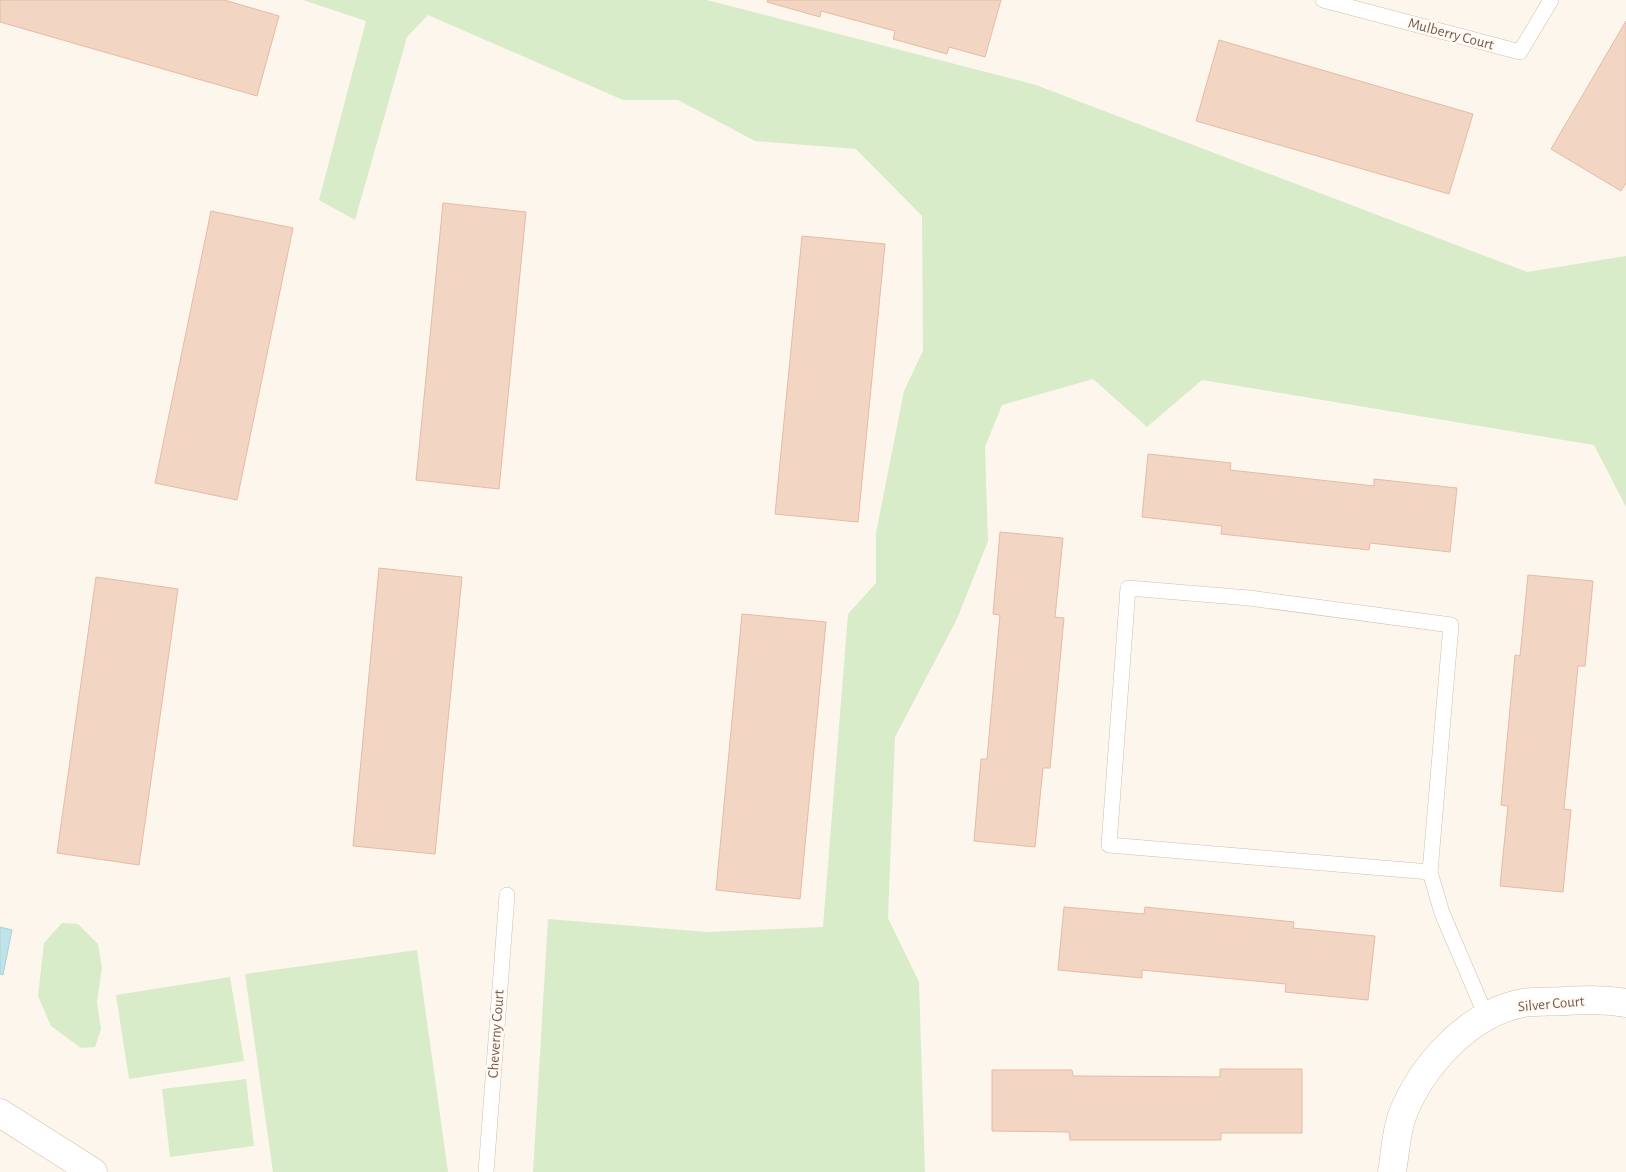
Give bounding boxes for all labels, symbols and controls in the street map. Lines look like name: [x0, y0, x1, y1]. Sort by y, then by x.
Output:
street label: Mulberry Court: [1406, 15, 1496, 53]
street label: Cheverny Court: [485, 989, 507, 1079]
street label: Silver Court: [1517, 994, 1585, 1014]

